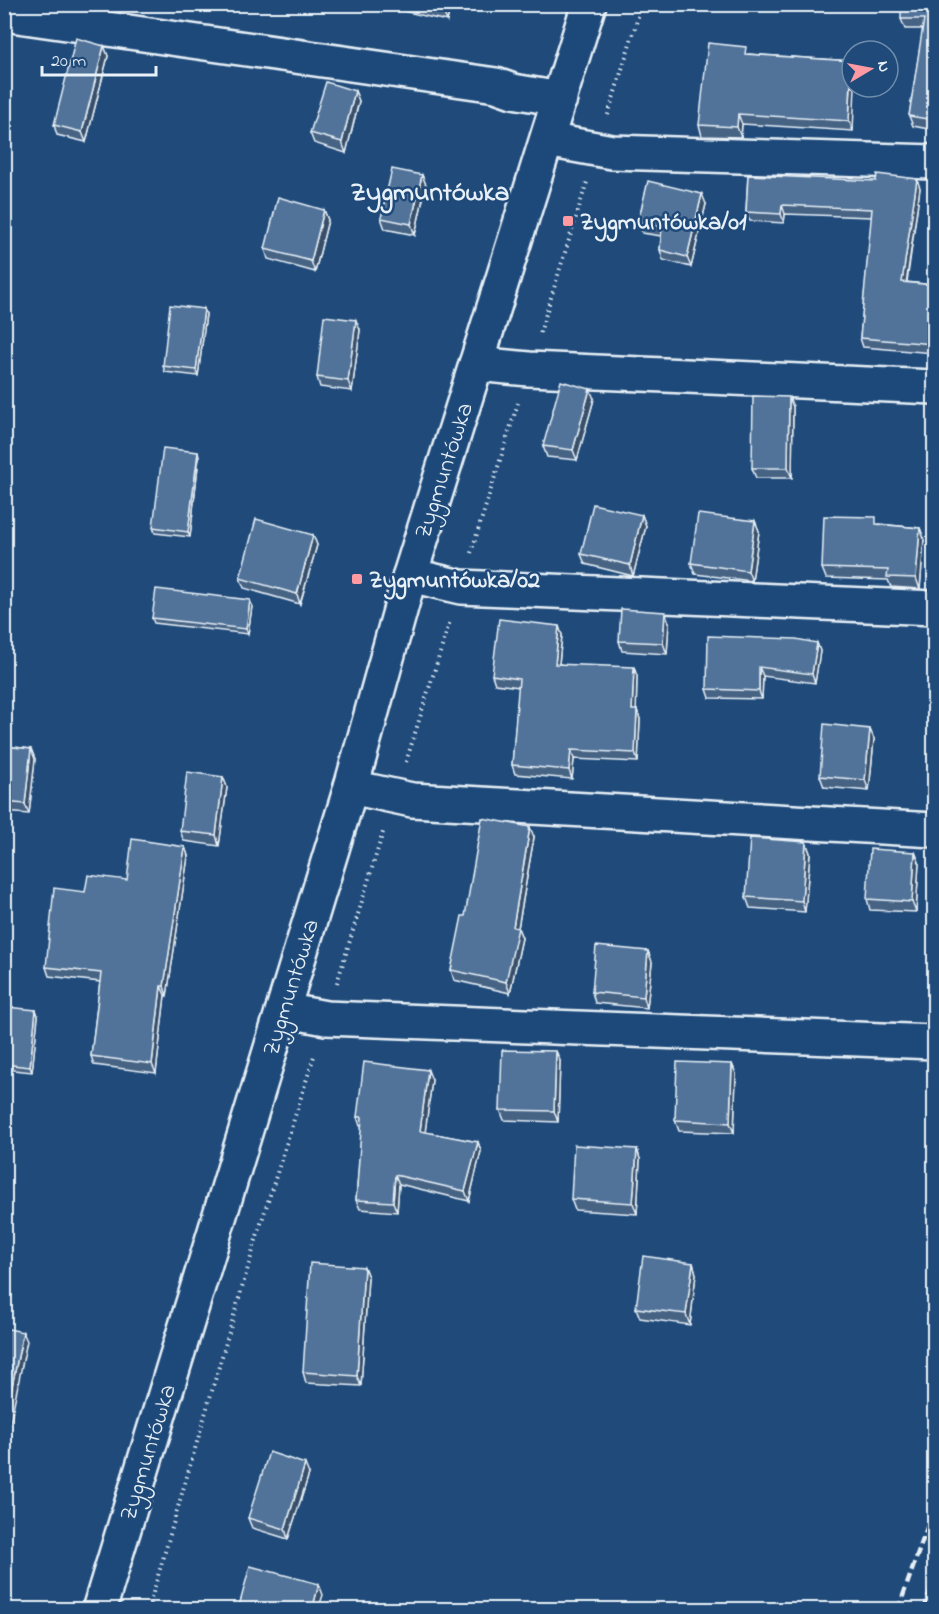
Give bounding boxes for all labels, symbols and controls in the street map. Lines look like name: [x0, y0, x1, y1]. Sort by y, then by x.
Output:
scale bar: [42, 39, 156, 77]
north arrow: [840, 39, 900, 99]
text: 20 m: [51, 49, 86, 75]
text: N: [870, 59, 896, 74]
district label: Zygmuntówka: [351, 174, 509, 214]
place label: Zygmuntówka/01: [580, 206, 747, 242]
marker: Zygmuntówka/01: [561, 214, 575, 228]
street label: Zygmuntówka: [407, 398, 485, 544]
place label: Zygmuntówka/02: [369, 564, 540, 600]
marker: Zygmuntówka/02: [350, 572, 364, 586]
street label: Zygmuntówka: [255, 915, 331, 1061]
street label: Zygmuntówka: [112, 1380, 188, 1526]

